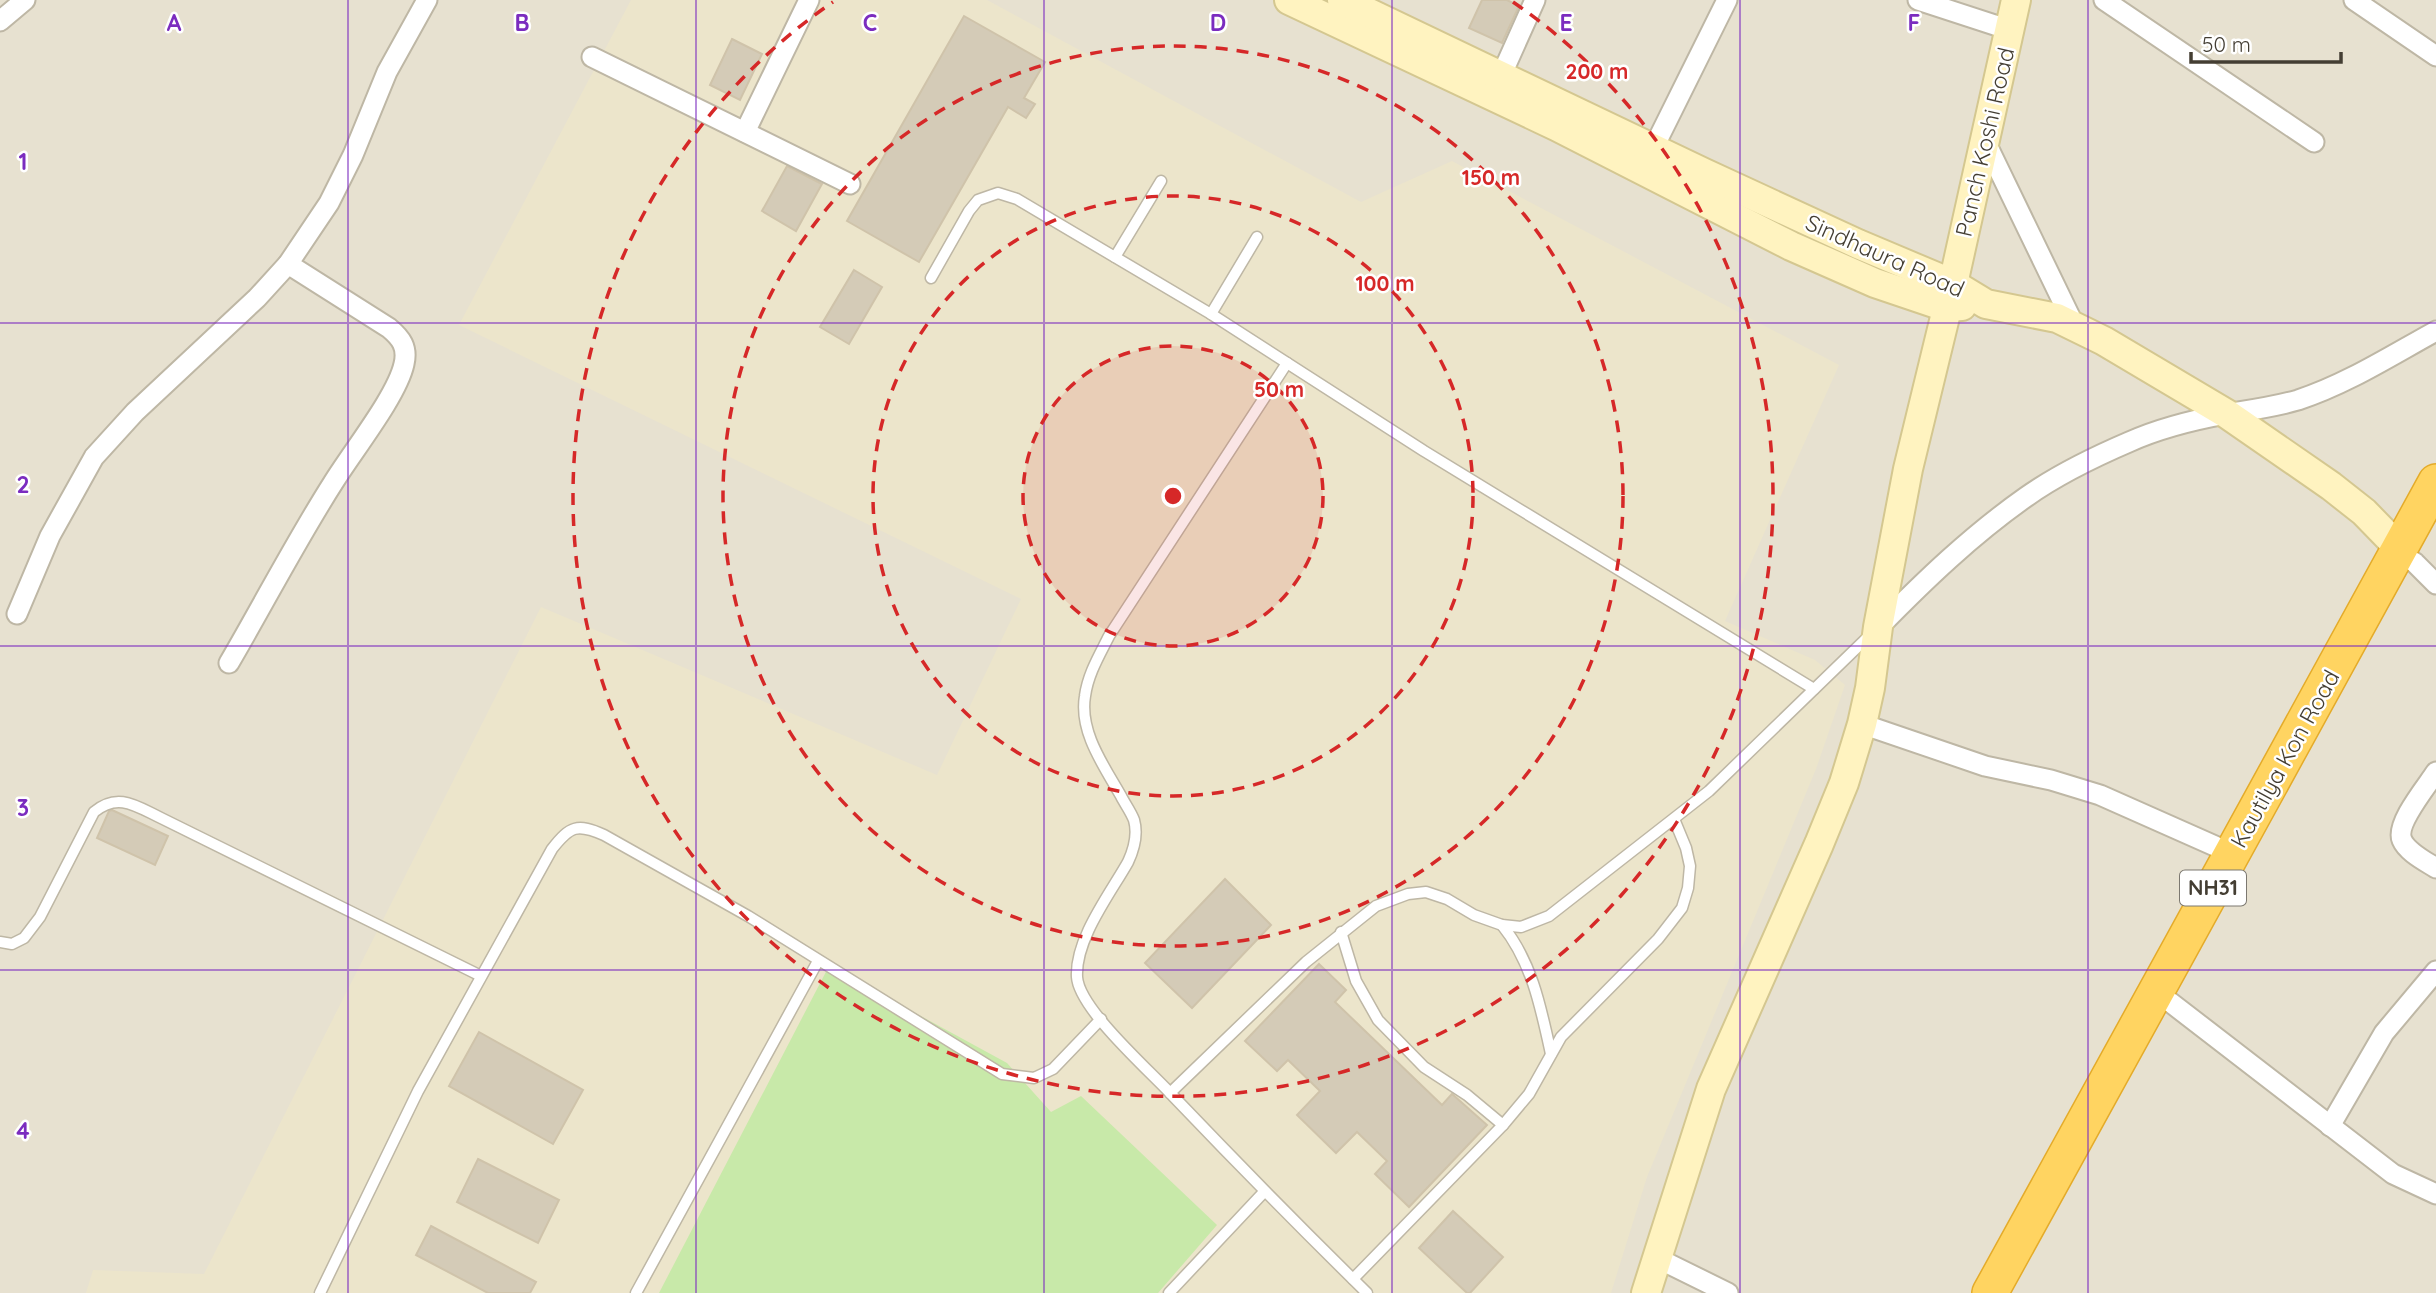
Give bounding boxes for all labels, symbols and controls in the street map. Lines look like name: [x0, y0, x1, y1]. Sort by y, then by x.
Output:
text: A: [167, 8, 182, 37]
text: B: [514, 8, 530, 37]
text: C: [863, 8, 877, 37]
text: D: [1210, 8, 1226, 37]
text: E: [1559, 8, 1573, 37]
text: F: [1908, 8, 1920, 37]
scale bar: [2191, 21, 2342, 65]
text: 50 m: [2202, 31, 2251, 57]
street label: Panch Koshi Road: [1949, 45, 2020, 239]
text: 200 m: [1566, 58, 1628, 84]
text: 1: [19, 147, 27, 176]
text: 150 m: [1462, 164, 1520, 190]
street label: Sindhaura Road: [1801, 208, 1969, 304]
text: 100 m: [1355, 270, 1415, 296]
text: 50 m: [1254, 376, 1304, 402]
text: 2: [16, 470, 30, 499]
centre of rings: [1161, 484, 1185, 508]
street label: Kautilya Kon Road: [2224, 665, 2345, 853]
text: 3: [17, 793, 29, 822]
road number: NH31: [2180, 870, 2246, 906]
text: 4: [16, 1116, 30, 1145]

